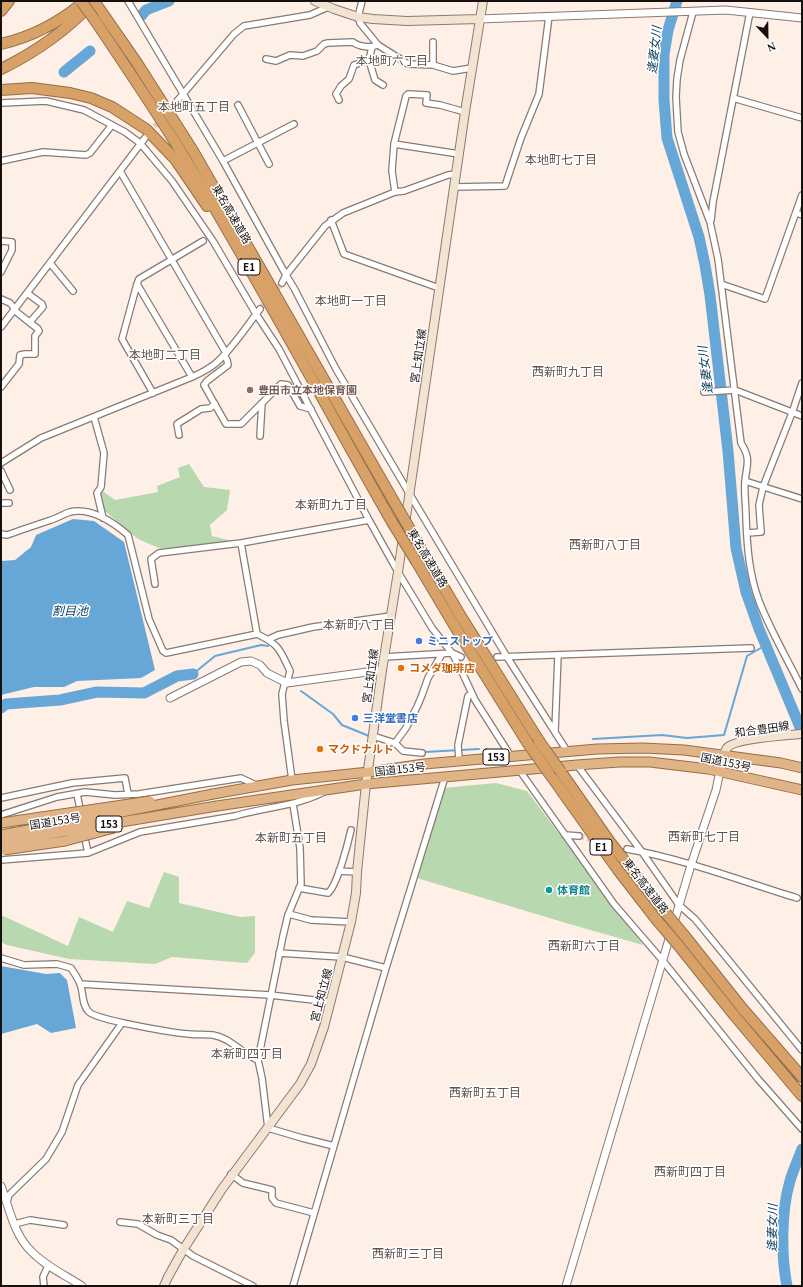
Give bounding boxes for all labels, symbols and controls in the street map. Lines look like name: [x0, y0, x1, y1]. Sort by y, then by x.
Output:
north arrow: [747, 16, 787, 56]
water label: 逢妻女川: [644, 25, 664, 75]
text: N: [766, 40, 777, 54]
district label: 本地町六丁目: [356, 53, 428, 67]
district label: 本地町五丁目: [158, 99, 230, 113]
district label: 本地町七丁目: [525, 152, 597, 166]
street label: 東名高速道路: [210, 182, 254, 246]
road number: E1: [238, 259, 260, 275]
district label: 本地町一丁目: [315, 293, 387, 307]
street label: 宮上知立線: [408, 328, 428, 384]
water label: 逢妻女川: [695, 345, 715, 395]
district label: 本地町二丁目: [129, 347, 201, 361]
district label: 西新町九丁目: [532, 364, 604, 378]
place label: 豊田市立本地保育園: [258, 383, 357, 397]
marker: 豊田市立本地保育園: [245, 385, 255, 395]
district label: 本新町九丁目: [295, 497, 367, 511]
street label: 東名高速道路: [405, 526, 451, 590]
district label: 西新町八丁目: [569, 537, 641, 551]
water label: 割目池: [52, 603, 88, 617]
district label: 本新町八丁目: [323, 617, 395, 631]
place label: ミニストップ: [427, 634, 493, 648]
marker: ミニストップ: [414, 636, 424, 646]
street label: 宮上知立線: [360, 648, 380, 704]
place label: コメダ珈琲店: [409, 661, 475, 675]
marker: コメダ珈琲店: [396, 663, 406, 673]
place label: 三洋堂書店: [363, 711, 418, 725]
marker: 三洋堂書店: [350, 713, 360, 723]
street label: 和合豊田線: [734, 719, 790, 739]
place label: マクドナルド: [328, 742, 394, 756]
marker: マクドナルド: [315, 744, 325, 754]
road number: 153: [483, 749, 509, 765]
street label: 国道153号: [700, 750, 752, 774]
street label: 国道153号: [374, 760, 426, 778]
street label: 国道153号: [29, 810, 81, 832]
road number: 153: [96, 816, 122, 832]
district label: 西新町七丁目: [668, 829, 740, 843]
district label: 本新町五丁目: [255, 830, 327, 844]
road number: E1: [590, 839, 612, 855]
street label: 東名高速道路: [620, 856, 672, 916]
place label: 体育館: [557, 883, 590, 897]
marker: 体育館: [544, 885, 554, 895]
district label: 西新町六丁目: [548, 938, 620, 952]
street label: 宮上知立線: [308, 967, 334, 1023]
district label: 本新町四丁目: [211, 1046, 283, 1060]
district label: 西新町五丁目: [449, 1085, 521, 1099]
district label: 西新町四丁目: [654, 1164, 726, 1178]
water label: 逢妻女川: [764, 1204, 780, 1252]
district label: 本新町三丁目: [142, 1211, 214, 1225]
district label: 西新町三丁目: [372, 1246, 444, 1260]

